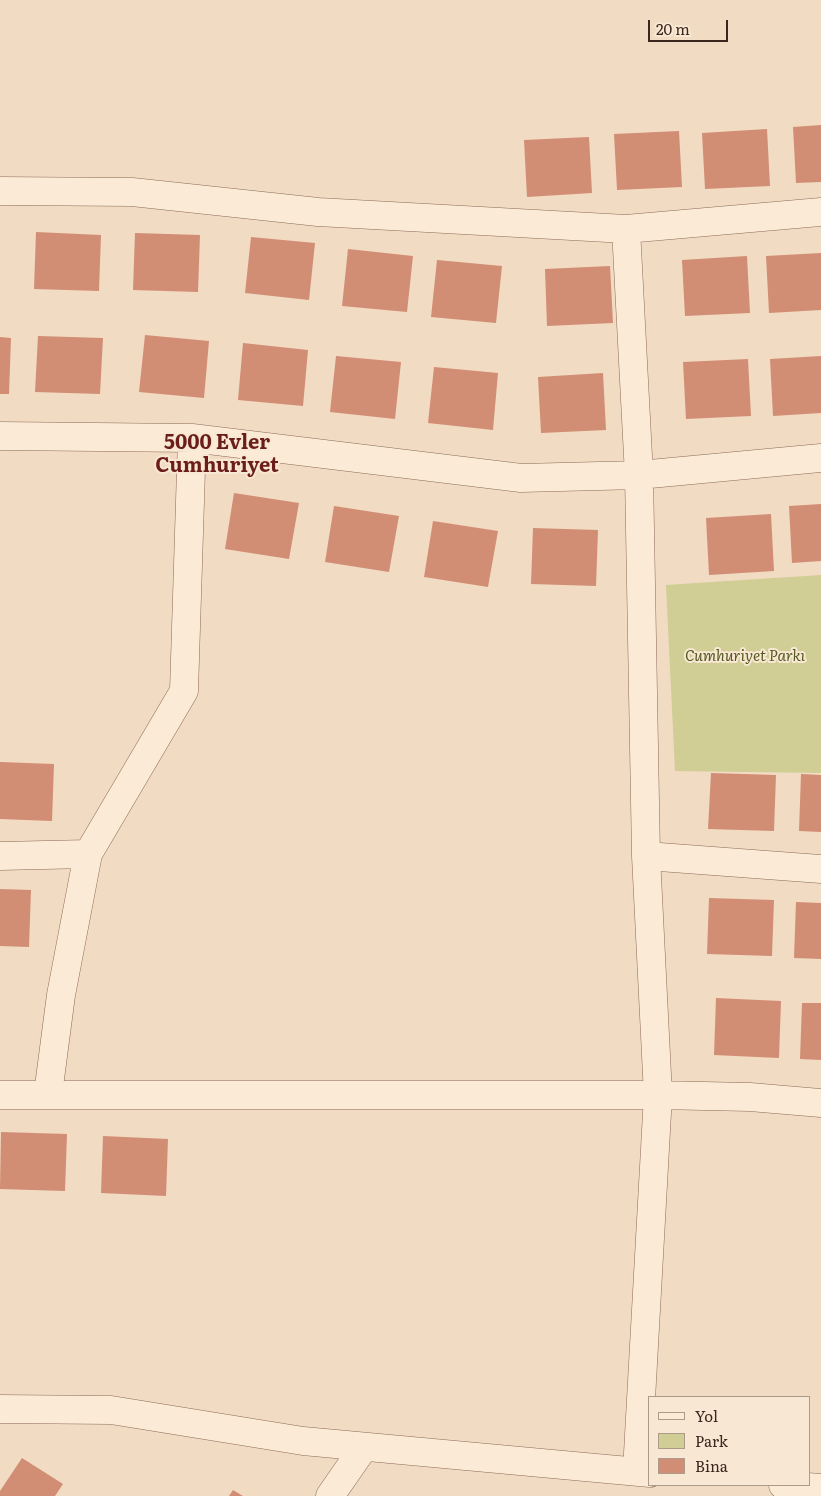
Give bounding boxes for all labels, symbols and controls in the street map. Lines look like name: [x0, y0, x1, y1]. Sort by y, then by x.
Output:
scale bar: [651, 10, 731, 42]
text: 20 m: [656, 17, 690, 40]
district label: 5000 Evler Cumhuriyet: [155, 431, 279, 478]
park label: Cumhuriyet Parkı: [685, 648, 805, 666]
legend: [648, 1396, 811, 1486]
text: Yol: [695, 1404, 718, 1427]
text: Park: [695, 1429, 728, 1452]
text: Bina: [695, 1454, 728, 1477]

